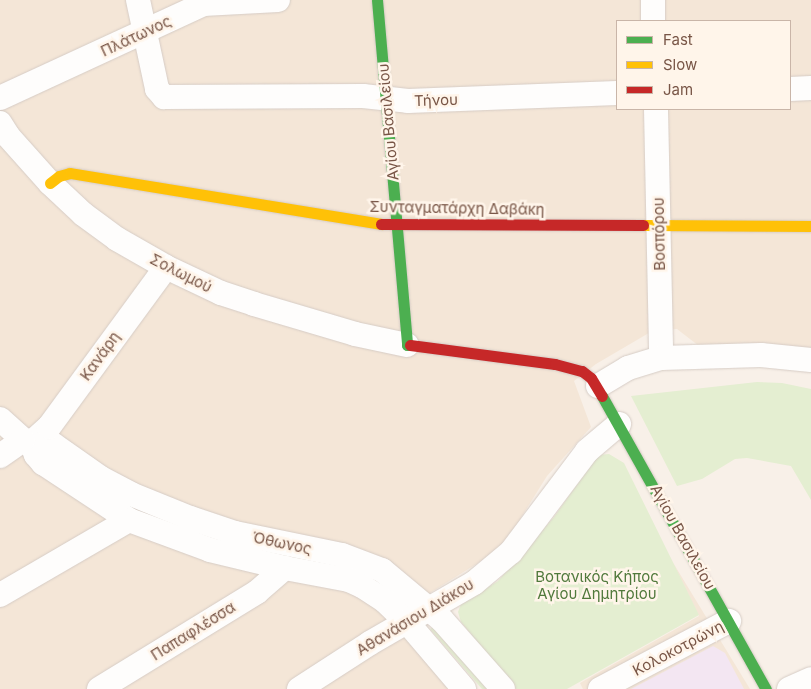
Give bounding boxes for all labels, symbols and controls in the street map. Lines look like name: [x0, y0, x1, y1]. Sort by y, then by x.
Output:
street label: Πλάτωνος: [98, 12, 174, 60]
legend: [616, 20, 791, 110]
text: Fast: [663, 30, 693, 49]
text: Slow: [663, 55, 697, 74]
street label: Αγίου Βασιλείου: [374, 63, 402, 181]
text: Jam: [663, 80, 693, 99]
street label: Τήνου: [414, 90, 458, 110]
street label: Συνταγματάρχη Δαβάκη: [369, 197, 545, 219]
street label: Βοσπόρου: [649, 197, 669, 271]
street label: Σολωμού: [147, 250, 215, 296]
street label: Κανάρη: [76, 328, 124, 384]
street label: Αγίου Βασιλείου: [647, 481, 719, 593]
street label: Όθωνος: [251, 528, 313, 558]
park label: Βοτανικός Κήπος Αγίου Δημητρίου: [535, 567, 659, 602]
street label: Αθανάσιου Διάκου: [353, 575, 477, 659]
street label: Παπαφλέσσα: [147, 598, 239, 664]
street label: Κολοκοτρώνη: [630, 617, 726, 679]

